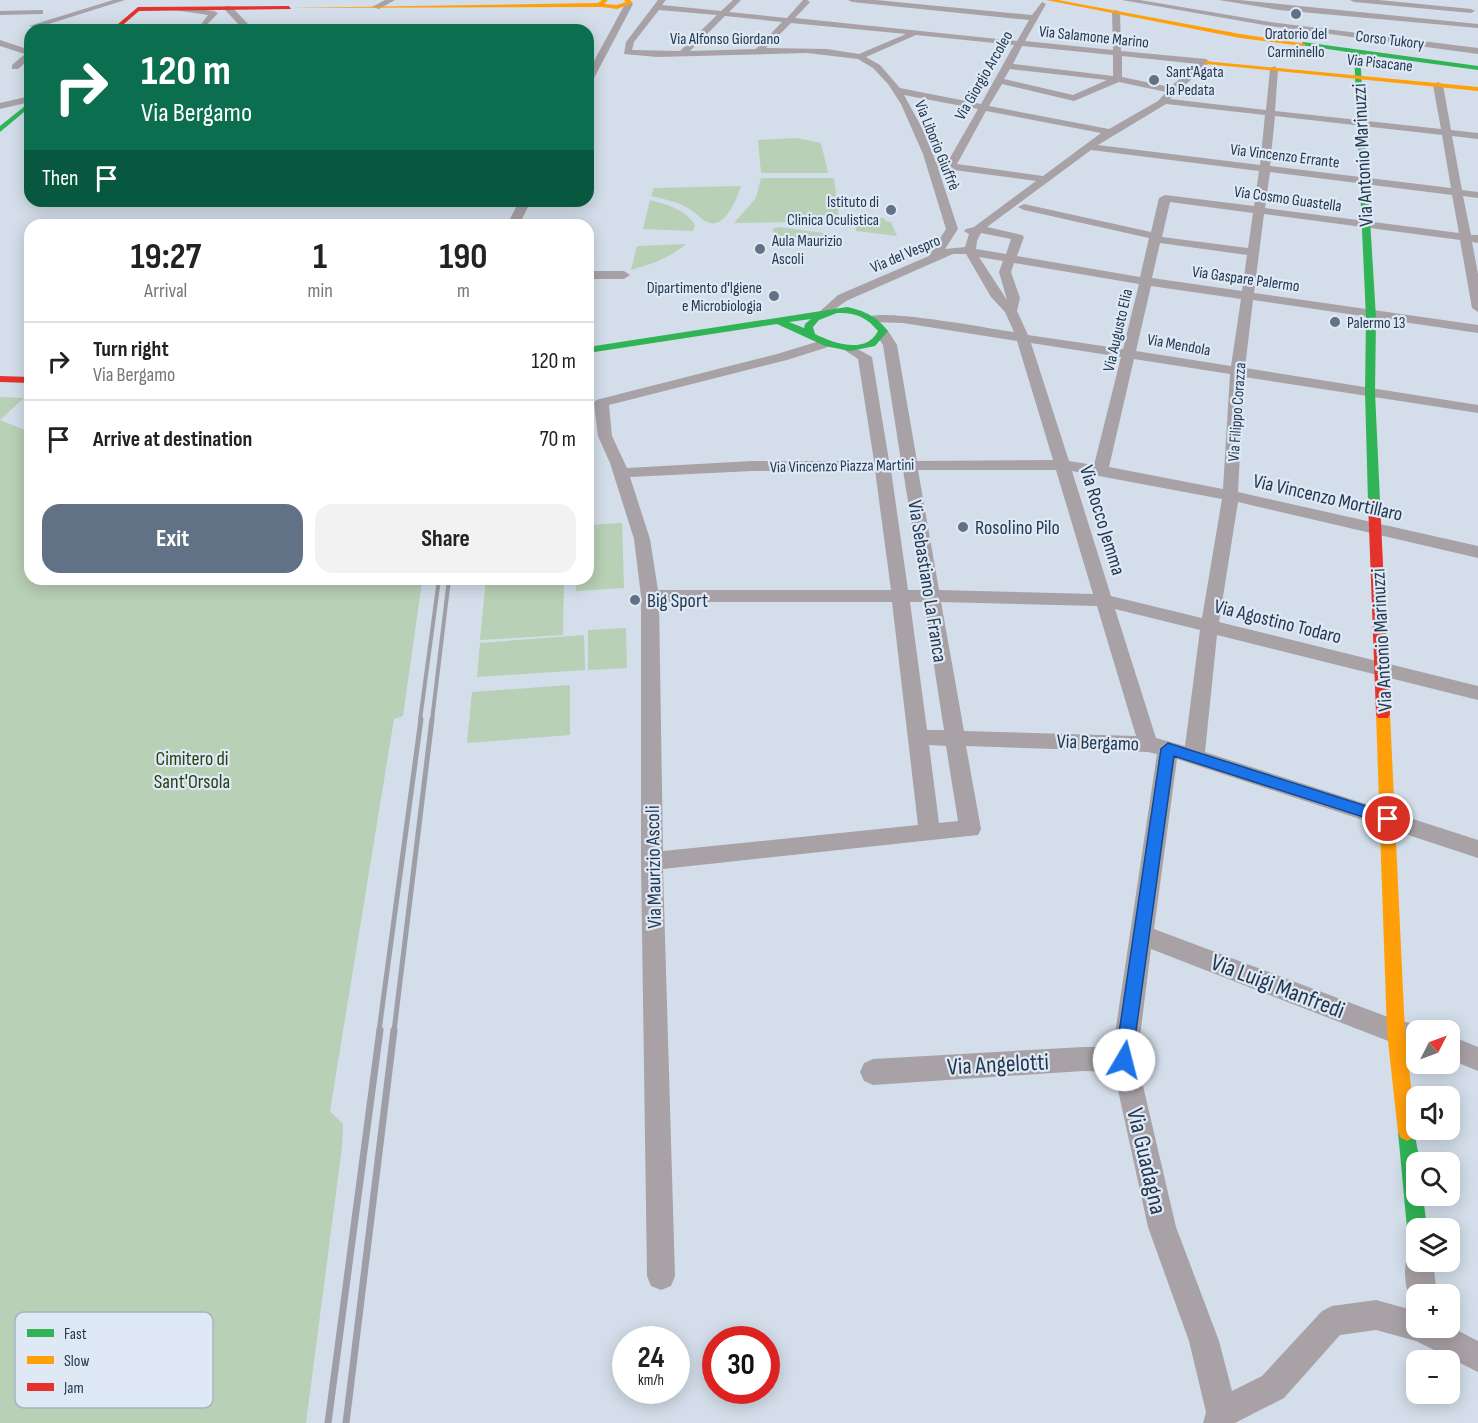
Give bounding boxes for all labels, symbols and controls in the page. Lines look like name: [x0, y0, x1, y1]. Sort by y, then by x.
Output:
marker: Oratorio del Carminello: [1289, 7, 1303, 21]
street label: Via Salamone Marino: [1038, 22, 1150, 53]
place label: Oratorio del Carminello: [1265, 25, 1327, 62]
street label: Corso Tukory: [1354, 27, 1425, 54]
street label: Via Giorgio Arcoleo: [951, 28, 1017, 124]
street label: Via Alfonso Giordano: [670, 30, 780, 49]
text: 120 m: [141, 46, 231, 97]
icon: right: [42, 48, 120, 126]
street label: Via Pisacane: [1346, 51, 1414, 76]
place label: Sant'Agata la Pedata: [1166, 63, 1224, 100]
marker: Sant'Agata la Pedata: [1147, 73, 1161, 87]
street label: Via Antonio Marinuzzi: [1347, 83, 1379, 227]
text: Via Bergamo: [141, 97, 252, 129]
street label: Via Liborio Giuffrè: [910, 98, 963, 193]
street label: Via Vincenzo Errante: [1229, 140, 1341, 173]
icon: arrive: [90, 162, 123, 195]
text: Then: [42, 165, 78, 192]
street label: Via Cosmo Guastella: [1233, 183, 1343, 216]
place label: Istituto di Clinica Oculistica: [787, 193, 879, 230]
marker: Istituto di Clinica Oculistica: [884, 203, 898, 217]
street label: Via del Vespro: [868, 231, 943, 278]
place label: Aula Maurizio Ascoli: [771, 232, 843, 269]
text: 19:27: [130, 236, 201, 279]
text: 1: [313, 236, 327, 279]
text: 190: [439, 236, 488, 279]
marker: Aula Maurizio Ascoli: [753, 242, 767, 256]
street label: Via Gaspare Palermo: [1191, 263, 1301, 296]
text: Arrival: [144, 279, 187, 303]
text: min: [308, 279, 333, 303]
text: m: [457, 279, 470, 303]
place label: Dipartimento d'Igiene e Microbiologia: [647, 279, 762, 316]
street label: Via Augusto Elia: [1100, 287, 1137, 374]
marker: Dipartimento d'Igiene e Microbiologia: [767, 289, 781, 303]
place label: Palermo 13: [1347, 314, 1405, 333]
marker: Palermo 13: [1328, 315, 1342, 329]
street label: Via Mendola: [1146, 331, 1212, 360]
text: Turn right: [93, 336, 169, 363]
icon: right: [42, 345, 75, 378]
text: 120 m: [532, 348, 576, 375]
street label: Via Filippo Corazza: [1225, 362, 1250, 462]
text: Via Bergamo: [93, 363, 175, 387]
icon: arrive: [42, 423, 75, 456]
text: Arrive at destination: [93, 426, 252, 453]
text: 70 m: [540, 426, 576, 453]
street label: Via Vincenzo Piazza Martini: [770, 456, 914, 477]
street label: Via Rocco Jemma: [1074, 462, 1130, 578]
street label: Via Vincenzo Mortillaro: [1251, 469, 1405, 527]
street label: Via Sebastiano La Franca: [902, 498, 952, 664]
button: Exit: [42, 504, 303, 573]
button: Share: [315, 504, 576, 573]
place label: Rosolino Pilo: [975, 516, 1060, 540]
marker: Rosolino Pilo: [956, 520, 970, 534]
street label: Via Antonio Marinuzzi: [1366, 568, 1398, 712]
place label: Big Sport: [647, 589, 708, 613]
marker: Big Sport: [628, 593, 642, 607]
street label: Via Agostino Todaro: [1212, 595, 1344, 649]
street label: Via Bergamo: [1056, 730, 1140, 756]
park label: Cimitero di Sant'Orsola: [154, 747, 230, 794]
pin: [1362, 793, 1413, 844]
icon: arrive: [1371, 802, 1404, 835]
street label: Via Maurizio Ascoli: [641, 805, 667, 929]
street label: Via Luigi Manfredi: [1207, 948, 1349, 1025]
north arrow: [1406, 1020, 1460, 1074]
map controls: [1406, 1020, 1460, 1404]
position arrow: [1092, 1028, 1156, 1092]
street label: Via Angelotti: [946, 1047, 1050, 1082]
button: sound: [1406, 1086, 1460, 1140]
street label: Via Guadagna: [1120, 1105, 1173, 1217]
button: search: [1406, 1152, 1460, 1206]
button: layers: [1406, 1218, 1460, 1272]
button: +: [1406, 1284, 1460, 1338]
legend: [15, 1312, 213, 1408]
text: Fast: [64, 1325, 87, 1344]
speed limit sign: 30: [702, 1326, 780, 1404]
text: 24: [638, 1340, 664, 1376]
button: −: [1406, 1350, 1460, 1404]
text: Slow: [64, 1352, 89, 1371]
text: km/h: [638, 1371, 664, 1390]
text: Jam: [63, 1379, 84, 1398]

